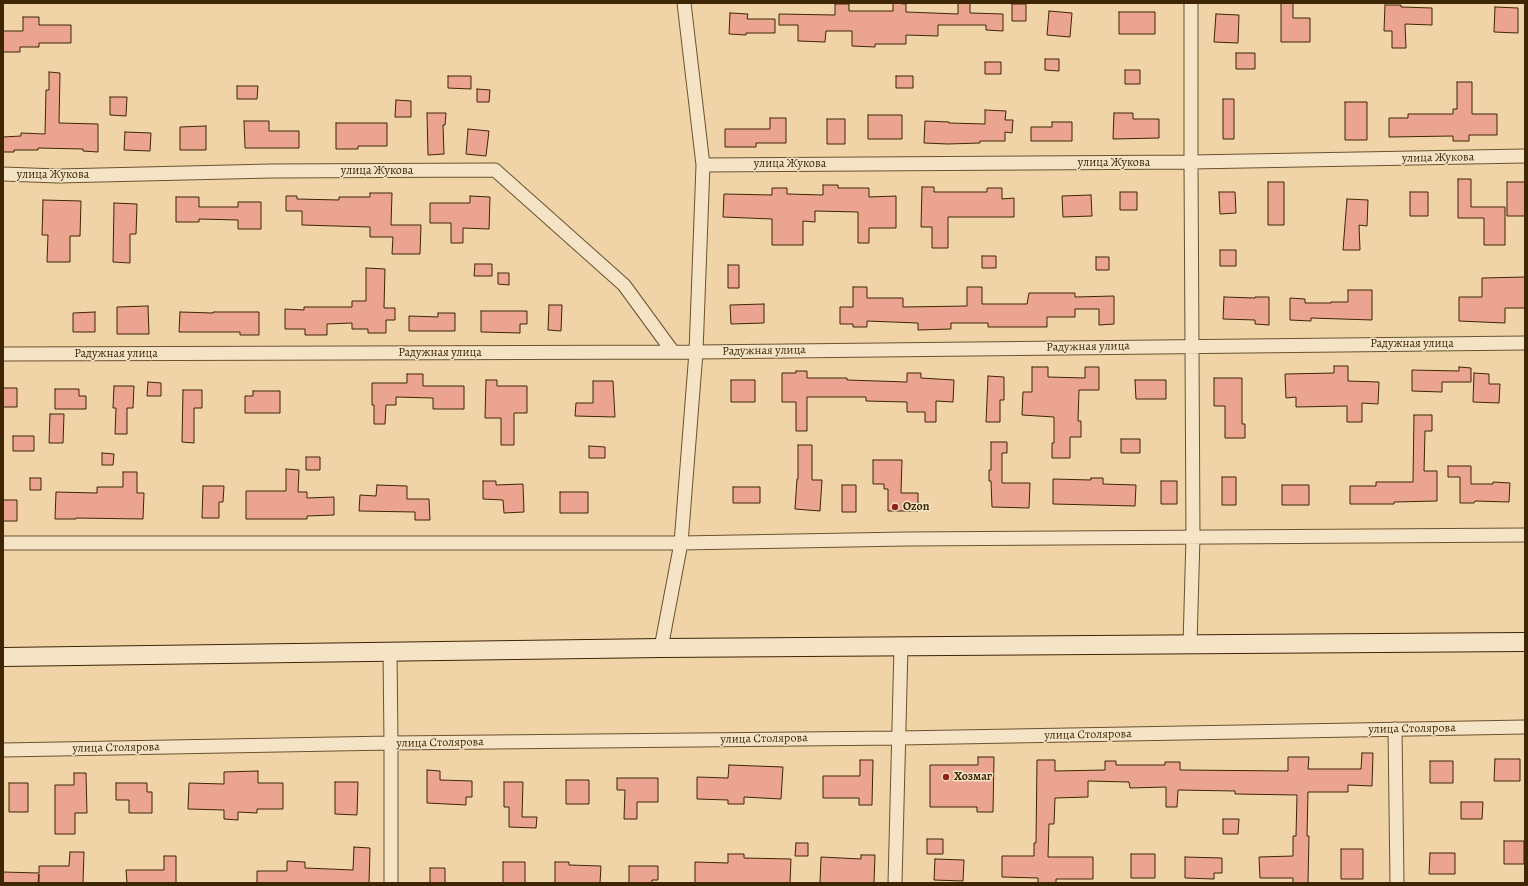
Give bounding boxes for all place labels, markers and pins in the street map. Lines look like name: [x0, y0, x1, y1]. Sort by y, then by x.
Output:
place label: Ozon: [903, 500, 930, 514]
marker: Ozon: [890, 502, 900, 512]
place label: Хозмаг: [954, 770, 992, 784]
marker: Хозмаг: [941, 772, 951, 782]

